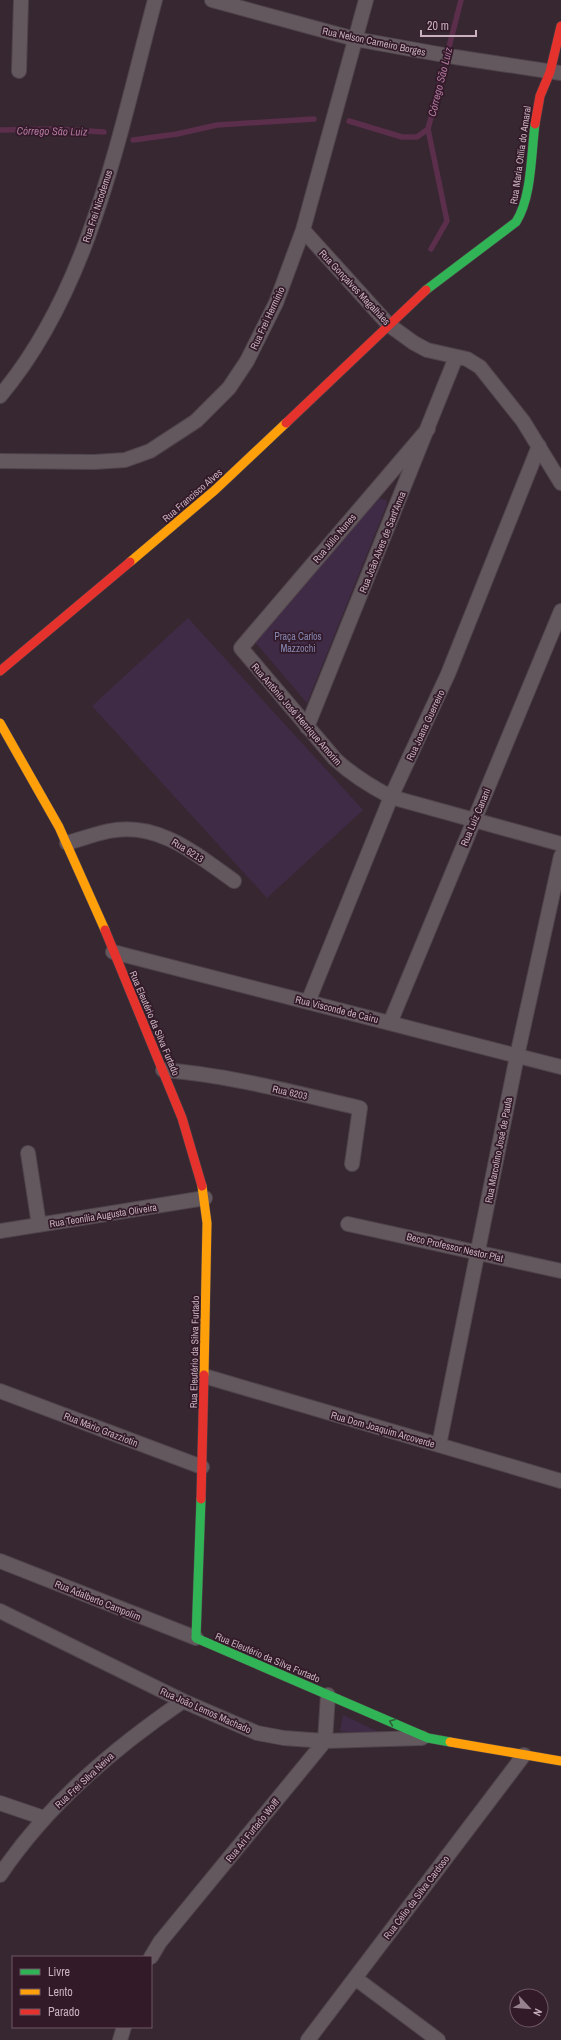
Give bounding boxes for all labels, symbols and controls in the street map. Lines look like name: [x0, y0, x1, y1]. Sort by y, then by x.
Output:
scale bar: [421, 12, 476, 38]
text: 20 m: [427, 18, 449, 34]
street label: Rua Nelson Carneiro Borges: [321, 24, 427, 59]
water label: Córrego São Luiz: [425, 46, 455, 118]
street label: Rua Maria Otília do Amaral: [507, 105, 534, 205]
water label: Córrego São Luiz: [17, 123, 88, 139]
street label: Rua Frei Nicodemus: [80, 168, 115, 244]
street label: Rua Gonçalves Magalhães: [316, 247, 393, 328]
street label: Rua Frei Hermínio: [247, 284, 288, 352]
street label: Rua Francisco Alves: [160, 466, 225, 525]
street label: Rua João Alves de Sant'Anna: [356, 489, 409, 595]
street label: Rua Júlio Nunes: [310, 511, 359, 566]
park label: Praça Carlos Mazzochi: [274, 630, 322, 655]
street label: Rua Antônio José Henrique Amorim: [249, 661, 345, 768]
street label: Rua Joana Guerreiro: [403, 687, 448, 763]
street label: Rua Luiz Canani: [457, 786, 493, 848]
street label: Rua 6213: [169, 835, 207, 866]
street label: Rua Eleutério da Silva Furtado: [127, 969, 183, 1078]
street label: Rua Visconde de Cairu: [294, 993, 380, 1026]
street label: Rua 6203: [271, 1082, 309, 1103]
street label: Rua Marcolino José de Paula: [482, 1096, 515, 1204]
street label: Rua Teonília Augusta Oliveira: [48, 1200, 158, 1230]
street label: Beco Professor Nestor Plat: [405, 1230, 505, 1265]
street label: Rua Eleutério da Silva Furtado: [187, 1295, 202, 1408]
street label: Rua Dom Joaquim Arcoverde: [329, 1408, 437, 1451]
street label: Rua Mário Grazziotin: [62, 1409, 140, 1450]
street label: Rua Adalberto Campolim: [53, 1577, 143, 1624]
street label: Rua Eleutério da Silva Furtado: [213, 1629, 323, 1686]
street label: Rua João Lemos Machado: [158, 1685, 254, 1737]
one-way arrow: [389, 1719, 397, 1727]
street label: Rua Frei Silva Neiva: [52, 1749, 117, 1811]
street label: Rua Ari Furtado Wolff: [223, 1795, 283, 1865]
street label: Rua Célio da Silva Cardoso: [381, 1852, 452, 1942]
legend: [12, 1956, 152, 2028]
text: Livre: [48, 1964, 70, 1980]
text: Lento: [48, 1984, 73, 2000]
north arrow: [509, 1988, 549, 2028]
text: Parado: [48, 2004, 80, 2020]
text: N: [530, 2006, 546, 2018]

